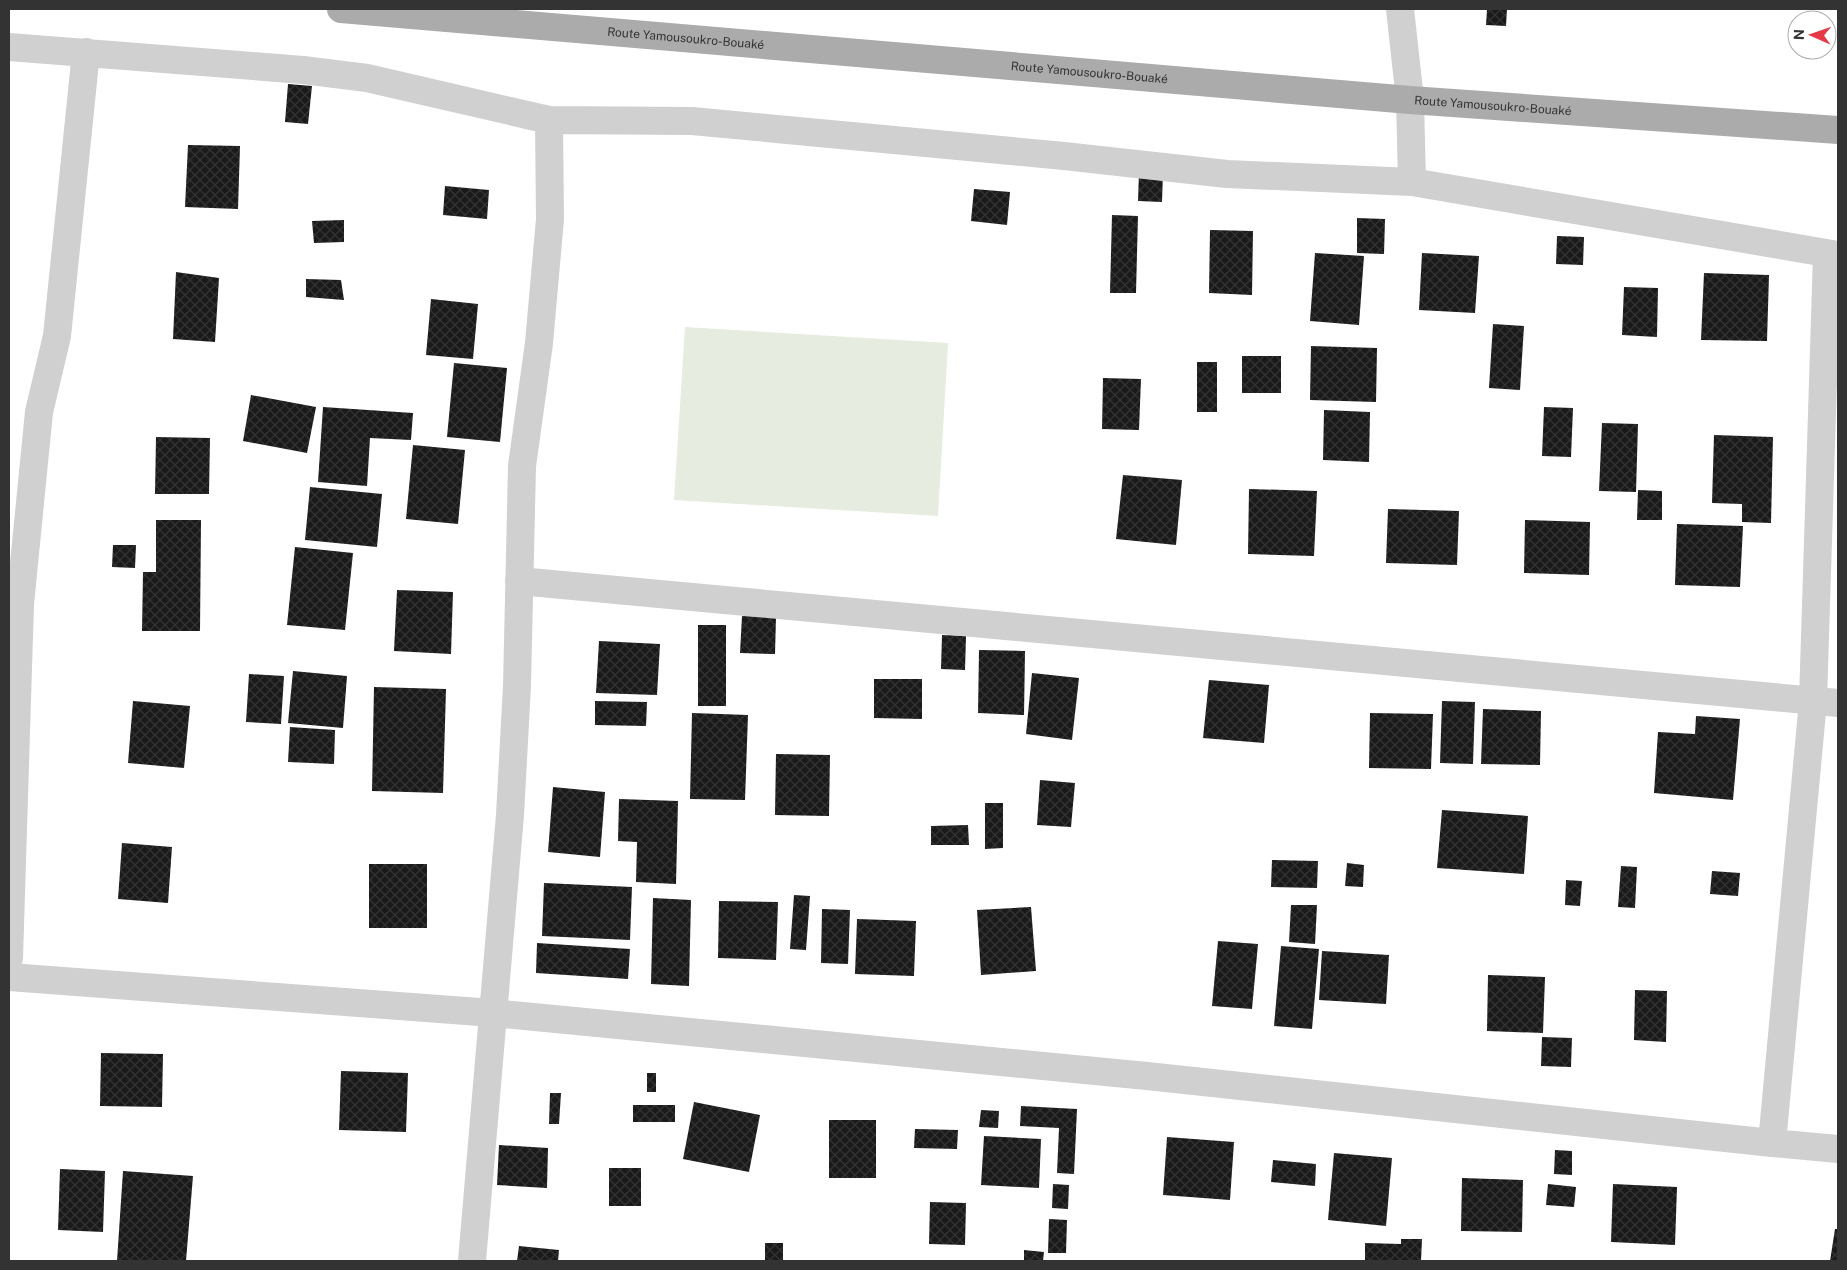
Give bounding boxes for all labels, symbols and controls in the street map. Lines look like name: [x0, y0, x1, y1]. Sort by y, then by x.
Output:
north arrow: [1787, 10, 1837, 60]
street label: Route Yamousoukro-Bouaké: [607, 25, 765, 52]
text: N: [1791, 29, 1807, 40]
street label: Route Yamousoukro-Bouaké: [1010, 59, 1169, 86]
street label: Route Yamousoukro-Bouaké: [1414, 93, 1572, 118]

